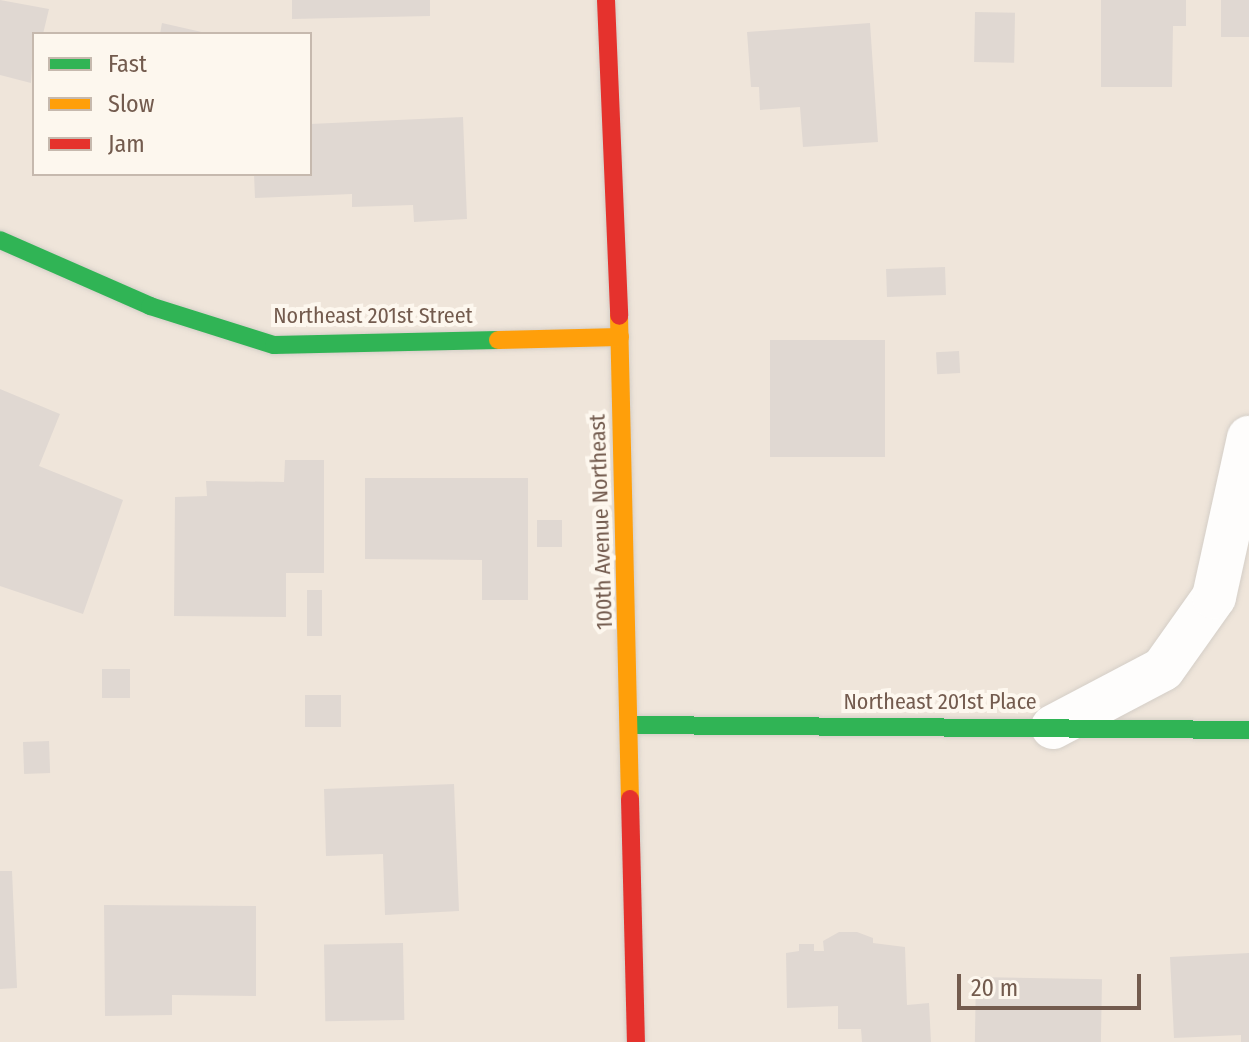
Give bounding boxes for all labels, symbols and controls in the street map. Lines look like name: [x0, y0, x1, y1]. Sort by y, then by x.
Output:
legend: [32, 32, 312, 176]
text: Fast: [108, 50, 147, 78]
text: Slow: [108, 90, 154, 118]
text: Jam: [108, 130, 145, 158]
street label: Northeast 201st Street: [273, 303, 473, 329]
street label: 100th Avenue Northeast: [584, 414, 618, 630]
street label: Northeast 201st Place: [843, 689, 1037, 715]
scale bar: [961, 958, 1145, 1008]
text: 20 m: [971, 974, 1018, 1002]

